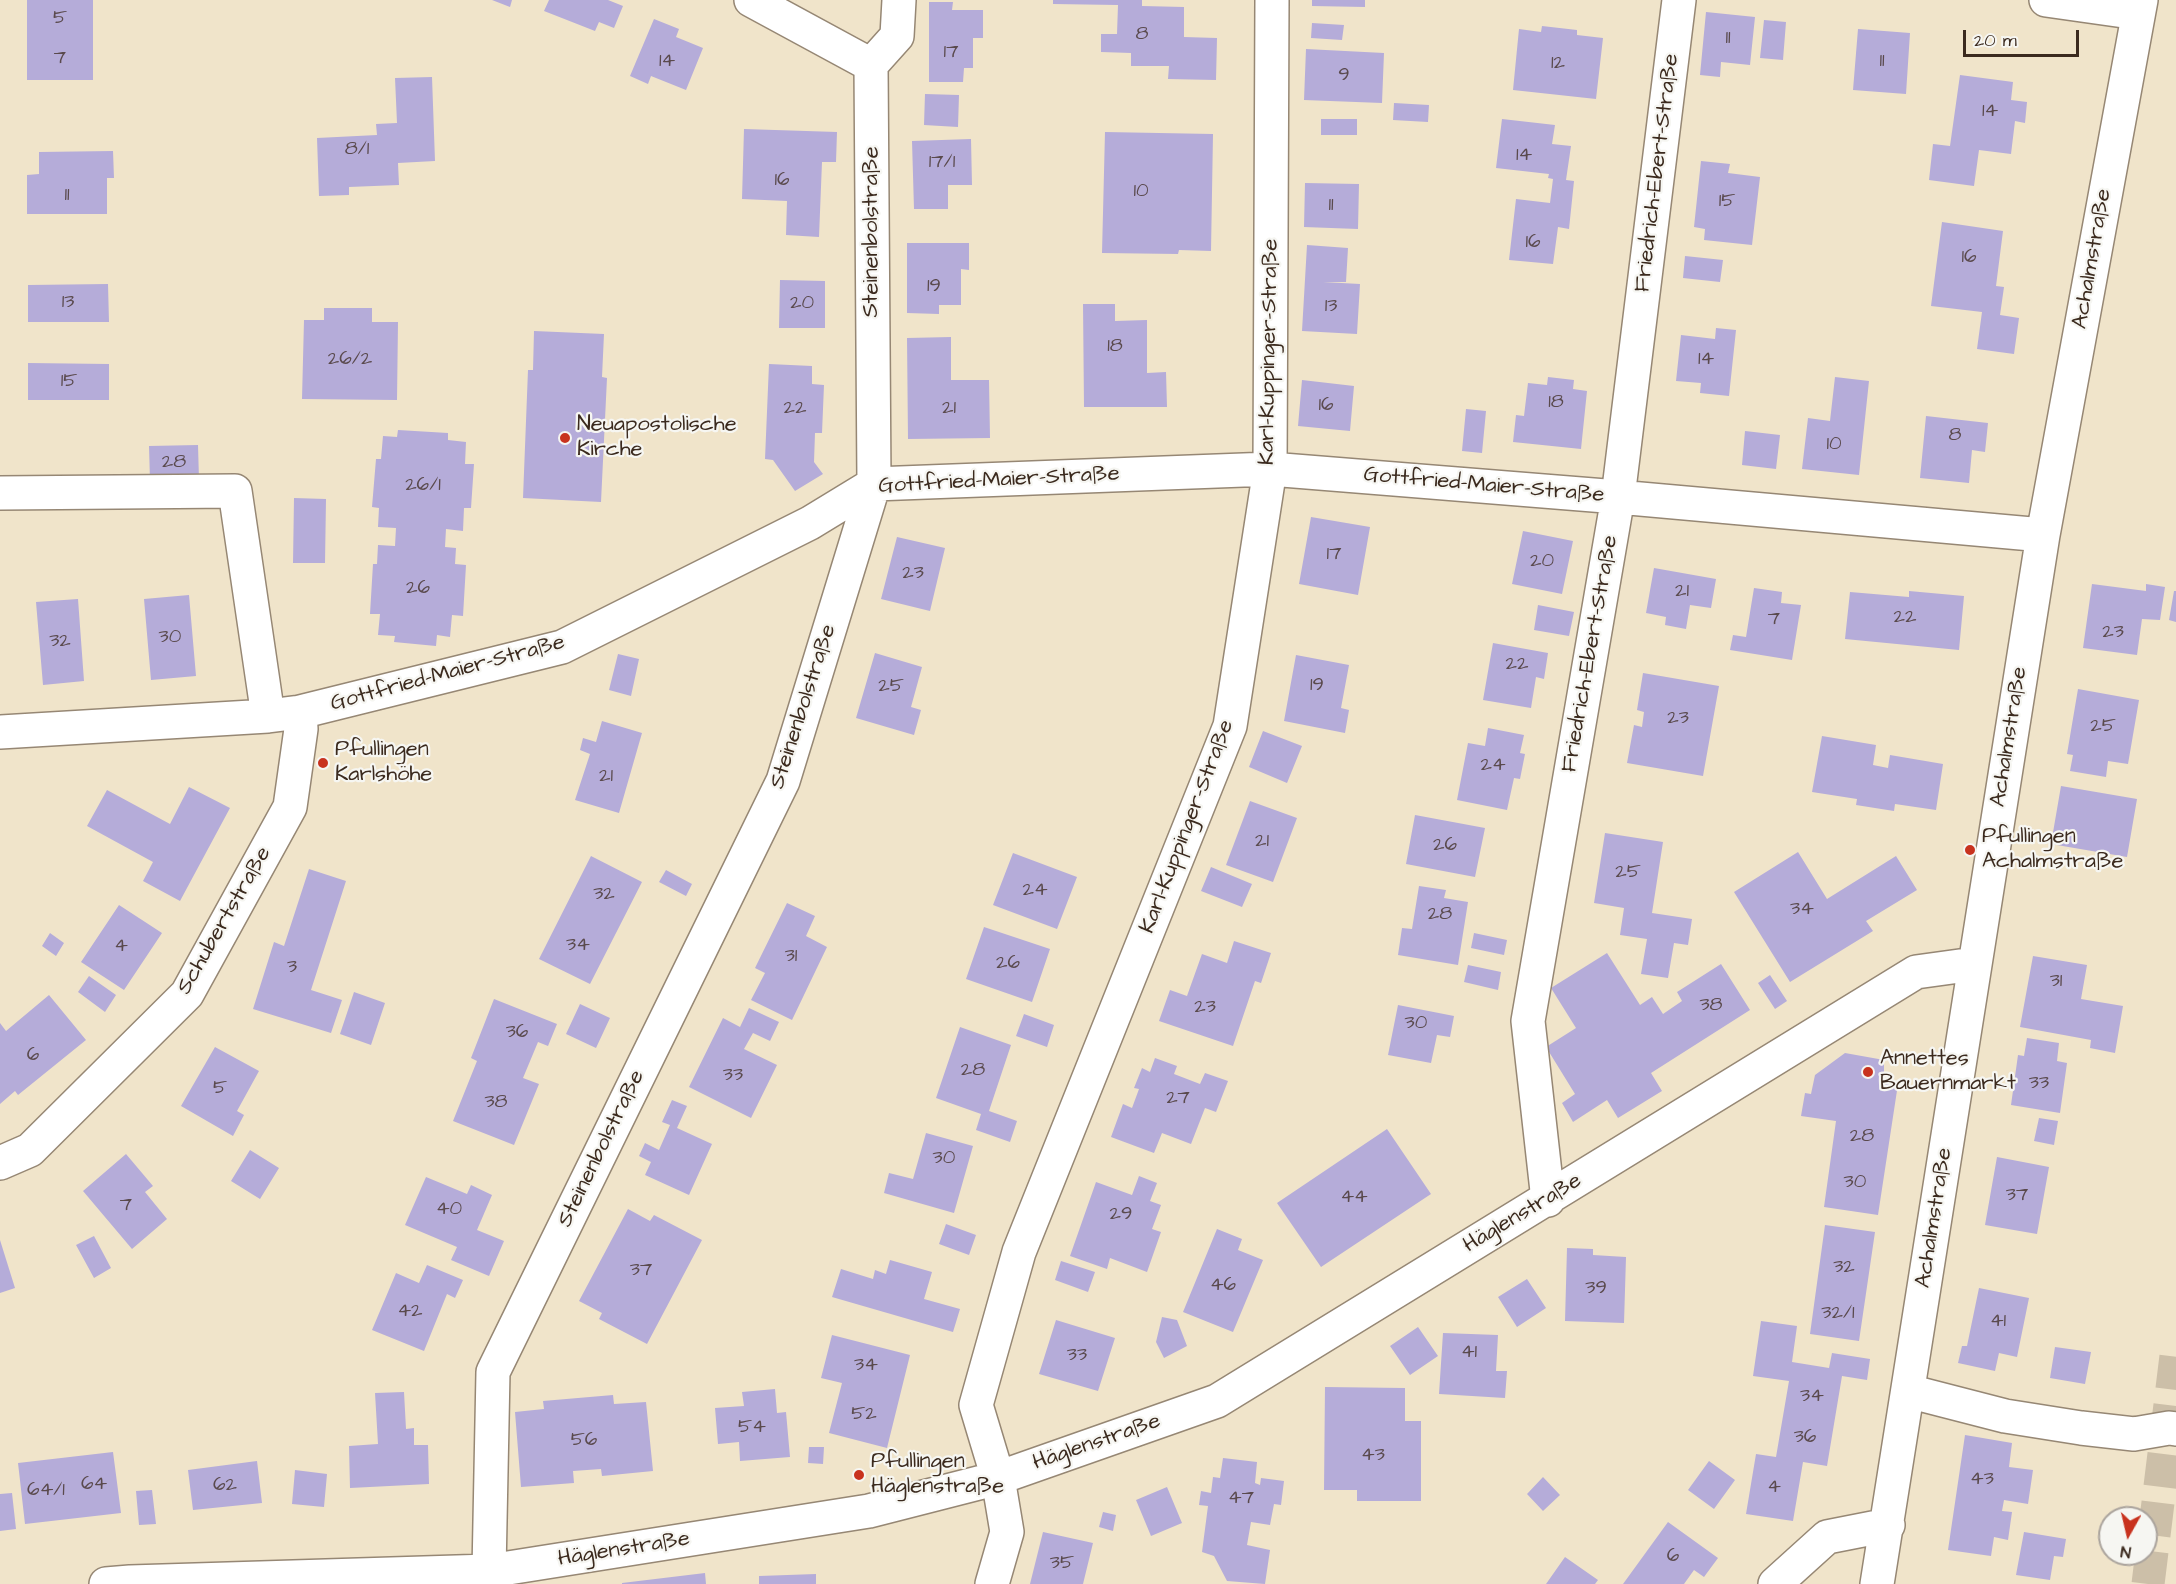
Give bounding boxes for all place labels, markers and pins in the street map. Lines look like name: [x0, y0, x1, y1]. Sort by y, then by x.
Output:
place label: Neuapostolische Kirche: [577, 412, 737, 464]
marker: Neuapostolische Kirche: [558, 431, 572, 445]
place label: Pfullingen Karlshöhe: [335, 737, 432, 788]
marker: Pfullingen Karlshöhe: [316, 756, 330, 770]
place label: Pfullingen Achalmstraße: [1982, 824, 2123, 876]
marker: Pfullingen Achalmstraße: [1963, 843, 1977, 857]
place label: Annettes Bauernmarkt: [1880, 1046, 2016, 1098]
marker: Annettes Bauernmarkt: [1861, 1065, 1875, 1079]
place label: Pfullingen Häglenstraße: [871, 1449, 1004, 1500]
marker: Pfullingen Häglenstraße: [852, 1468, 866, 1482]

